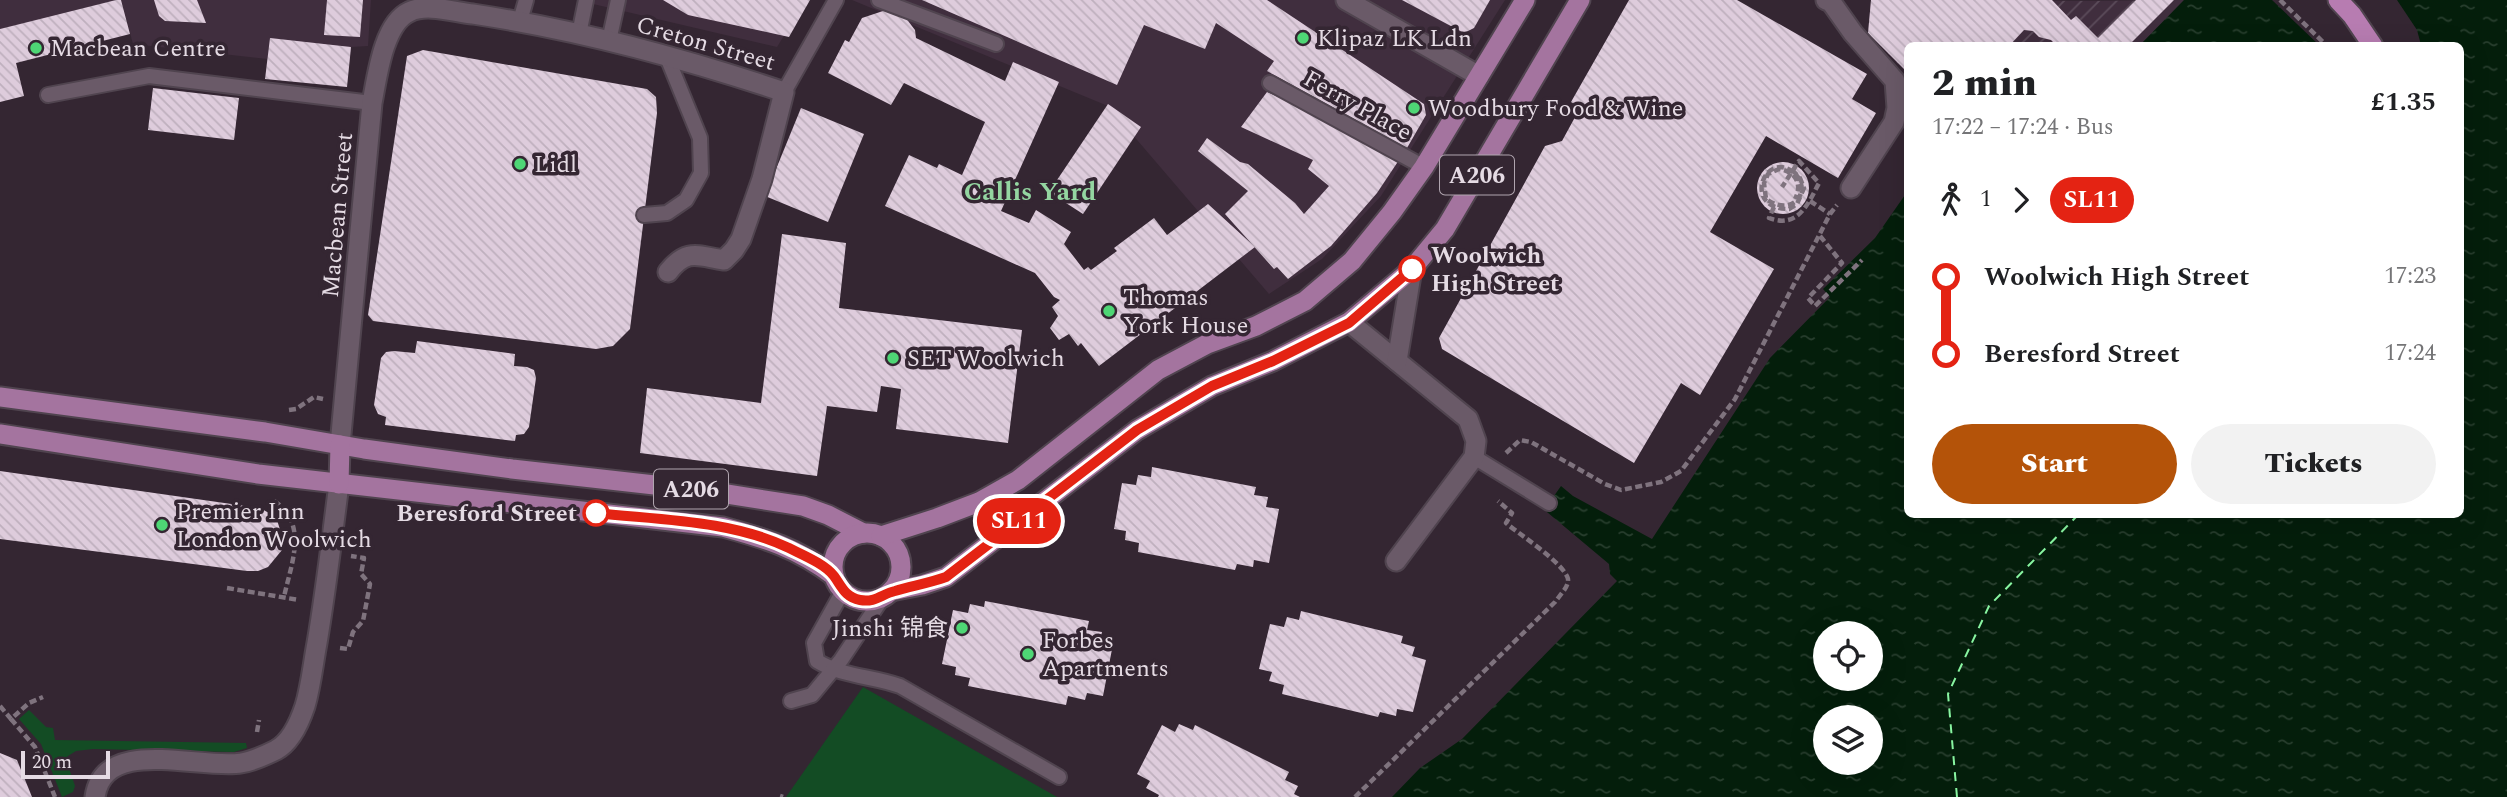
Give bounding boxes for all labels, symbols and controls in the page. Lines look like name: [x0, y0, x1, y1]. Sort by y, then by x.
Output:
street label: Creton Street: [632, 7, 779, 81]
place label: Klipaz LK Ldn: [1317, 21, 1472, 57]
marker: Klipaz LK Ldn: [1295, 30, 1311, 46]
place label: Macbean Centre: [50, 31, 226, 67]
marker: Macbean Centre: [28, 40, 44, 56]
text: 2 min: [1932, 55, 2037, 113]
street label: Ferry Place: [1297, 61, 1418, 151]
text: £1.35: [2371, 82, 2436, 122]
place label: Woodbury Food & Wine: [1428, 91, 1683, 127]
marker: Woodbury Food & Wine: [1406, 100, 1422, 116]
text: 17:22 – 17:24 · Bus: [1932, 110, 2114, 145]
street label: Macbean Street: [313, 131, 363, 299]
place label: Lidl: [534, 147, 577, 183]
marker: Lidl: [512, 156, 528, 172]
road number: A206: [1440, 156, 1514, 194]
district label: Callis Yard: [964, 172, 1096, 212]
icon: walk: [1932, 181, 1970, 219]
icon: forward: [2002, 181, 2040, 219]
text: 1: [1980, 182, 1992, 217]
text: SL11: [2064, 182, 2120, 218]
place label: Woolwich High Street: [1431, 238, 1559, 302]
marker: Woolwich High Street: [1399, 256, 1425, 282]
text: Woolwich High Street: [1984, 257, 2249, 297]
text: 17:23: [2384, 259, 2436, 294]
place label: Thomas York House: [1123, 280, 1248, 344]
marker: Thomas York House: [1101, 303, 1117, 319]
text: Beresford Street: [1984, 334, 2180, 374]
text: 17:24: [2384, 336, 2436, 371]
place label: SET Woolwich: [907, 341, 1065, 377]
marker: SET Woolwich: [885, 350, 901, 366]
button: Start: [1932, 424, 2177, 504]
button: Tickets: [2191, 424, 2436, 504]
road number: A206: [654, 470, 728, 509]
place label: Premier Inn London Woolwich: [176, 494, 372, 558]
place label: Beresford Street: [396, 496, 577, 532]
line badge: SL11: [970, 498, 1068, 544]
marker: Beresford Street: [583, 500, 609, 526]
text: SL11: [991, 503, 1047, 539]
marker: Premier Inn London Woolwich: [154, 517, 170, 533]
place label: Jinshi 锦食: [832, 611, 948, 647]
marker: Jinshi 锦食: [954, 620, 970, 636]
map controls: [1813, 621, 1883, 775]
button: locate: [1813, 621, 1883, 691]
place label: Forbes Apartments: [1042, 623, 1169, 687]
marker: Forbes Apartments: [1020, 646, 1036, 662]
button: layers: [1813, 705, 1883, 775]
scale bar: [21, 748, 110, 780]
text: 20 m: [32, 748, 72, 777]

